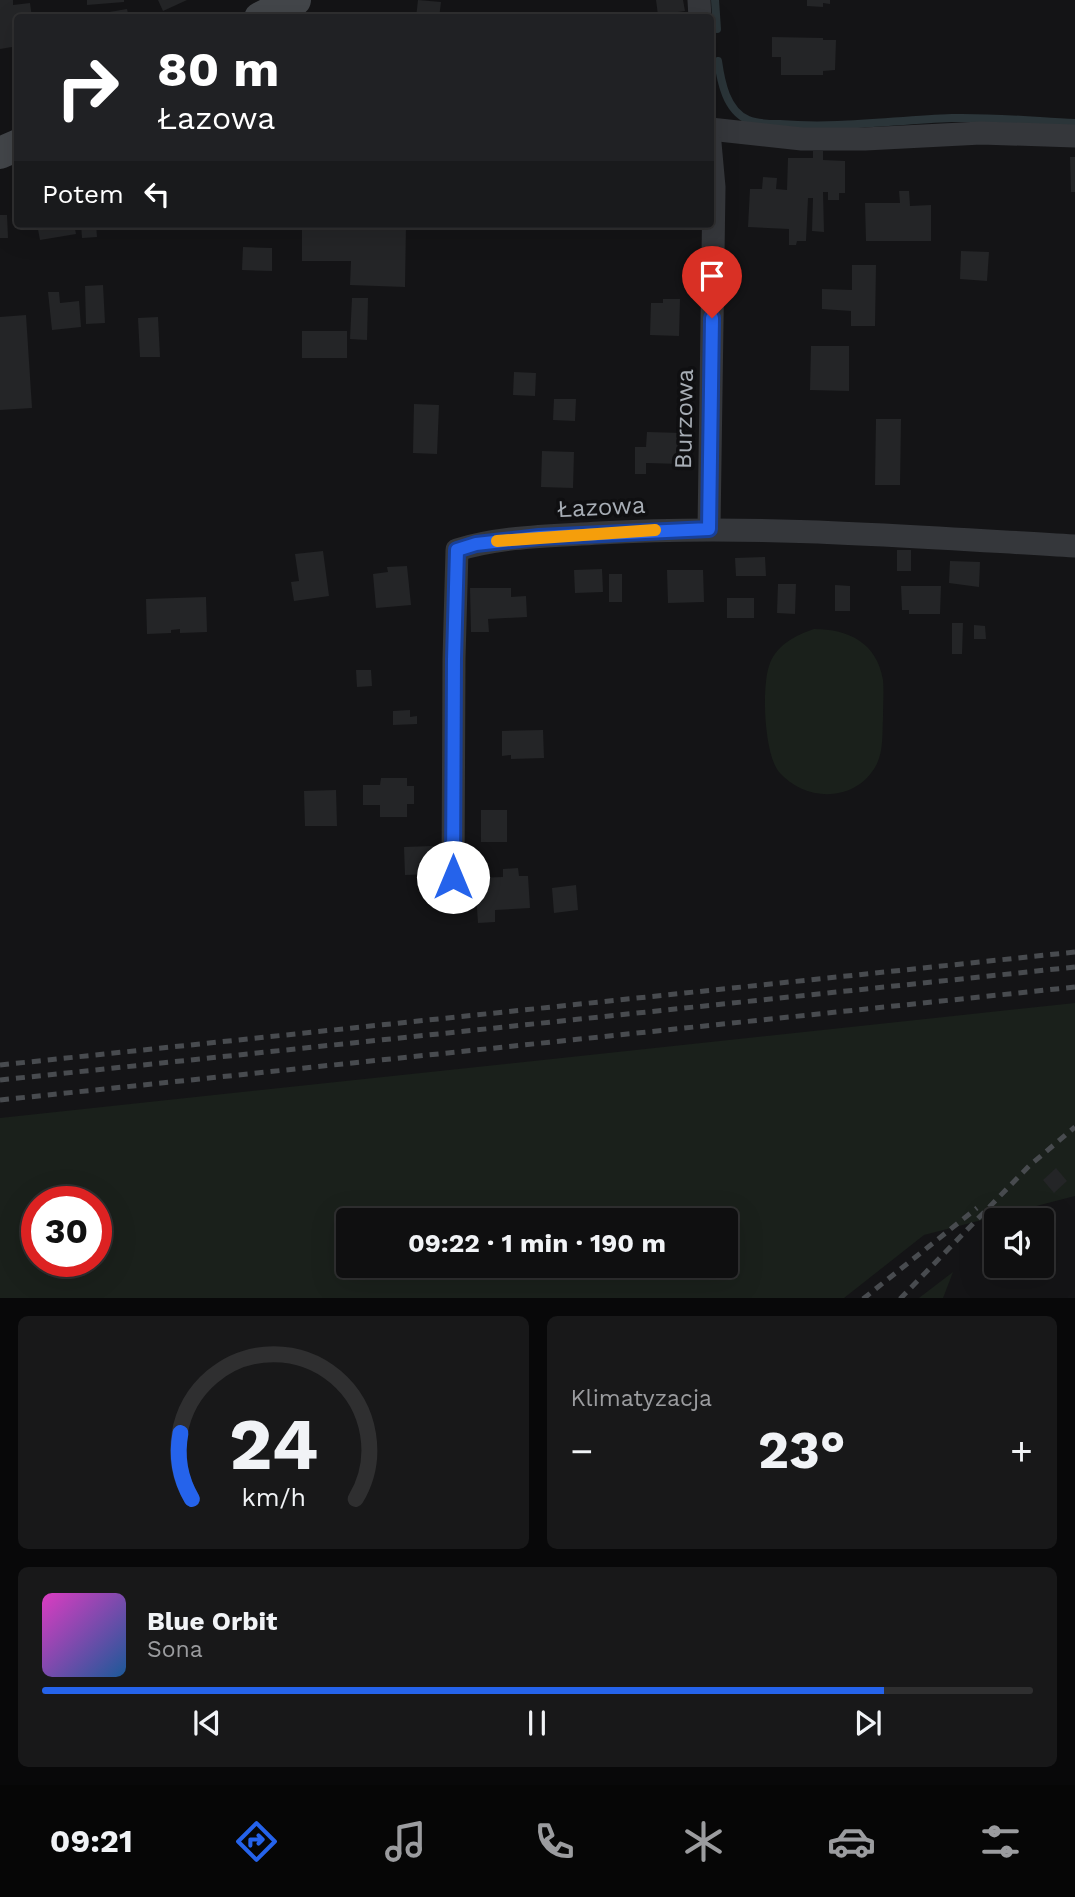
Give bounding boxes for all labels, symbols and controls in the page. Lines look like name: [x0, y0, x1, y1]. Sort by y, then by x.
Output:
text: 80 m: [157, 40, 279, 98]
icon: right: [42, 42, 133, 133]
text: Łazowa: [157, 99, 275, 137]
icon: left: [138, 175, 176, 213]
text: Potem: [42, 179, 124, 209]
pin: [682, 246, 742, 318]
icon: arrive: [693, 257, 731, 295]
street label: Burzowa: [669, 369, 699, 469]
street label: Łazowa: [556, 491, 646, 523]
position arrow: [416, 840, 490, 914]
speed limit sign: 30: [21, 1186, 112, 1277]
map controls: [984, 1208, 1054, 1278]
button: sound: [984, 1208, 1054, 1278]
text: 09:22 · 1 min · 190 m: [408, 1228, 666, 1258]
text: Klimatyzacja: [571, 1385, 712, 1412]
text: 24: [228, 1401, 318, 1487]
text: 23°: [758, 1420, 846, 1481]
text: −: [571, 1429, 593, 1473]
text: +: [1010, 1429, 1033, 1473]
text: km/h: [241, 1482, 305, 1511]
text: Blue Orbit: [147, 1606, 277, 1636]
text: Sona: [147, 1636, 203, 1663]
icon: previous: [188, 1704, 226, 1742]
icon: pause: [518, 1704, 556, 1742]
icon: next: [849, 1704, 887, 1742]
icon: directions: [232, 1817, 281, 1866]
icon: music: [381, 1817, 430, 1866]
icon: phone: [530, 1817, 579, 1866]
icon: climate: [679, 1817, 728, 1866]
icon: car: [827, 1817, 876, 1866]
icon: filters: [976, 1817, 1025, 1866]
text: 09:21: [50, 1822, 133, 1860]

